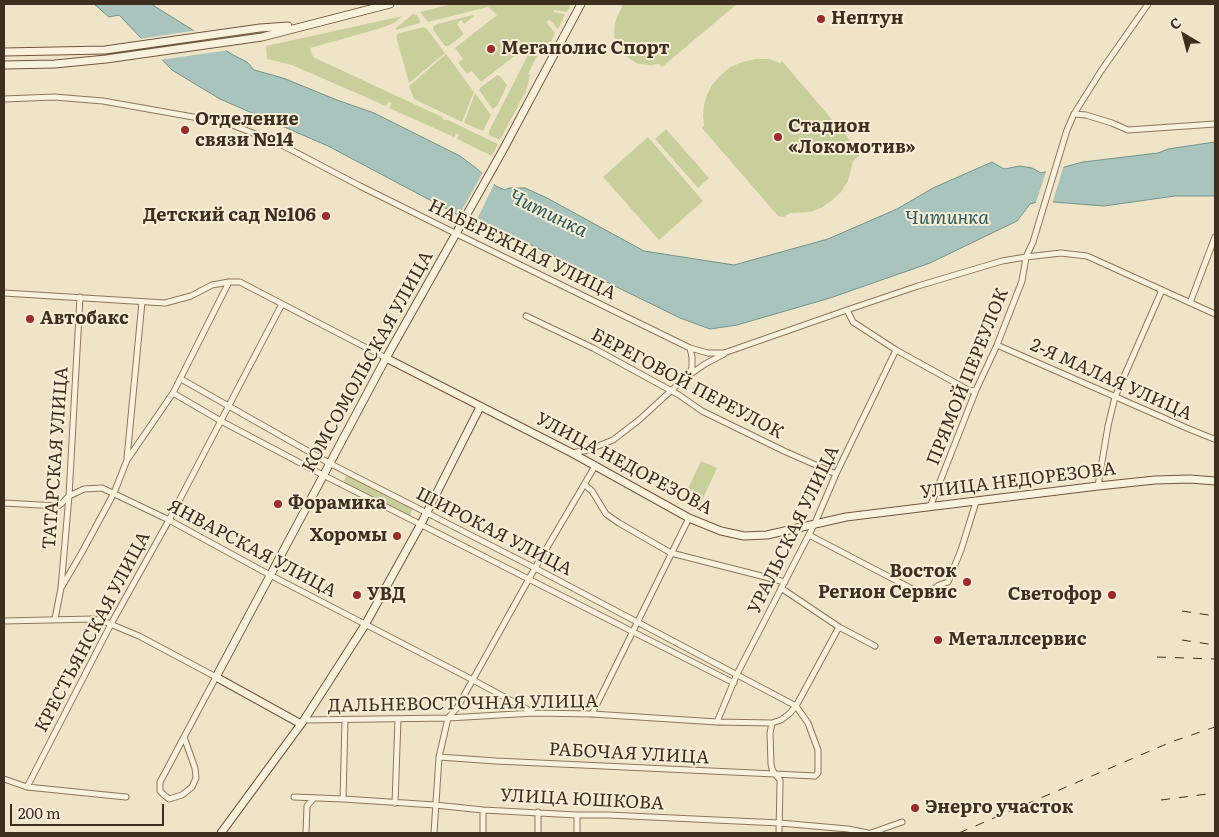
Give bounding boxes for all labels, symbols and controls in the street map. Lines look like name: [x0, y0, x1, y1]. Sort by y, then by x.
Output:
place label: Нептун: [831, 8, 903, 30]
north arrow: [1159, 10, 1209, 60]
text: С: [1165, 12, 1185, 34]
marker: Нептун: [815, 13, 827, 25]
place label: Мегаполис Спорт: [501, 38, 670, 60]
marker: Мегаполис Спорт: [485, 43, 497, 55]
place label: Отделение связи №14: [195, 109, 299, 152]
place label: Стадион «Локомотив»: [788, 116, 916, 158]
marker: Отделение связи №14: [179, 124, 191, 136]
marker: Стадион «Локомотив»: [772, 131, 784, 143]
water label: Читинка: [505, 185, 591, 243]
street label: НАБЕРЕЖНАЯ УЛИЦА: [425, 195, 619, 305]
place label: Детский сад №106: [143, 205, 316, 227]
water label: Читинка: [905, 207, 989, 229]
marker: Детский сад №106: [320, 210, 332, 222]
street label: КОМСОМОЛЬСКАЯ УЛИЦА: [298, 247, 438, 477]
street label: ПРЯМОЙ ПЕРЕУЛОК: [923, 286, 1013, 468]
place label: Автобакс: [40, 308, 129, 330]
marker: Автобакс: [24, 313, 36, 325]
street label: БЕРЕГОВОЙ ПЕРЕУЛОК: [587, 324, 787, 444]
street label: 2-Я МАЛАЯ УЛИЦА: [1027, 335, 1195, 425]
street label: ТАТАРСКАЯ УЛИЦА: [39, 366, 73, 550]
street label: УЛИЦА НЕДОРЕЗОВА: [532, 408, 716, 520]
street label: УРАЛЬСКАЯ УЛИЦА: [744, 442, 844, 618]
street label: УЛИЦА НЕДОРЕЗОВА: [919, 458, 1117, 504]
street label: ШИРОКАЯ УЛИЦА: [412, 483, 576, 581]
place label: Форамика: [288, 493, 386, 515]
street label: ЯНВАРСКАЯ УЛИЦА: [164, 495, 340, 603]
marker: Форамика: [272, 498, 284, 510]
place label: Хоромы: [310, 525, 387, 547]
street label: КРЕСТЬЯНСКАЯ УЛИЦА: [31, 528, 155, 736]
marker: Хоромы: [391, 530, 403, 542]
place label: Восток Регион Сервис: [818, 561, 957, 604]
marker: Восток Регион Сервис: [961, 576, 973, 588]
place label: УВД: [367, 584, 406, 606]
place label: Светофор: [1008, 584, 1102, 606]
marker: УВД: [351, 589, 363, 601]
marker: Светофор: [1106, 589, 1118, 601]
place label: Металлсервис: [948, 629, 1087, 651]
marker: Металлсервис: [932, 634, 944, 646]
street label: ДАЛЬНЕВОСТОЧНАЯ УЛИЦА: [328, 691, 598, 717]
street label: РАБОЧАЯ УЛИЦА: [548, 739, 710, 769]
street label: УЛИЦА ЮШКОВА: [499, 785, 665, 815]
scale bar: [12, 794, 166, 826]
place label: Энерго участок: [925, 797, 1073, 819]
text: 200 m: [18, 801, 61, 824]
marker: Энерго участок: [909, 802, 921, 814]

